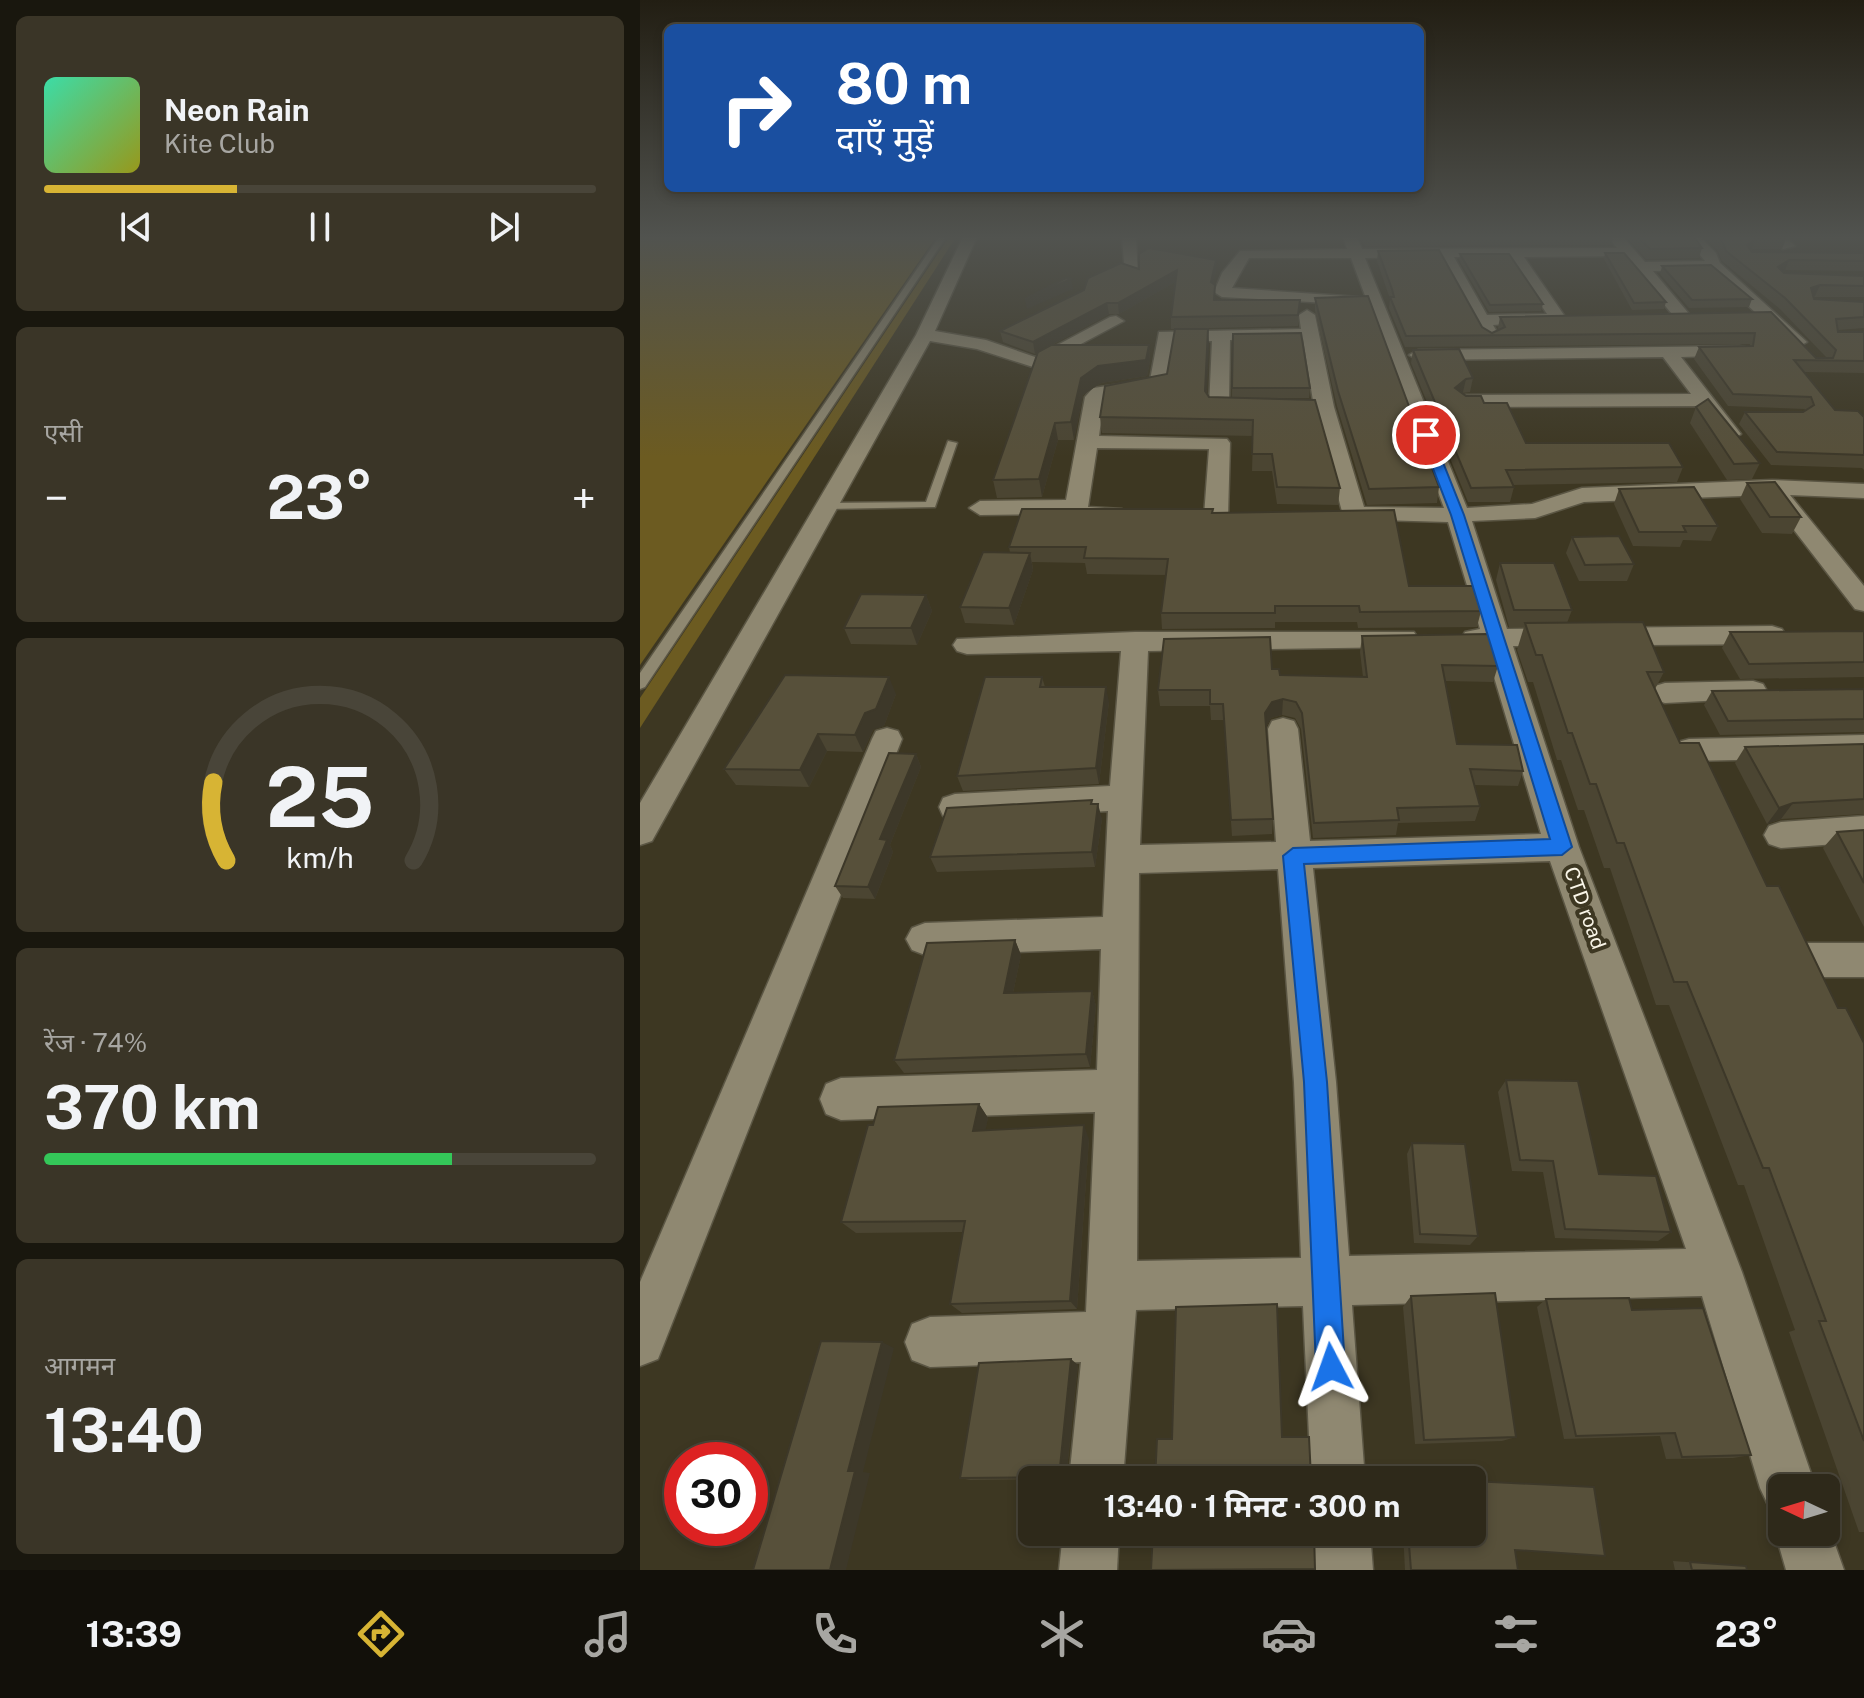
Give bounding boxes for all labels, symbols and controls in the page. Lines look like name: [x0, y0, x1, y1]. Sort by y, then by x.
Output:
text: 80 m: [836, 51, 972, 117]
icon: right: [704, 56, 808, 160]
text: Neon Rain: [164, 92, 310, 128]
text: दाएँ मुड़ें: [836, 118, 934, 160]
text: Kite Club: [164, 128, 275, 159]
icon: previous: [114, 205, 158, 249]
icon: pause: [298, 205, 342, 249]
icon: next: [482, 205, 526, 249]
pin: [1392, 401, 1460, 469]
icon: arrive: [1404, 413, 1448, 457]
text: एसी: [44, 417, 83, 448]
text: 23°: [267, 462, 373, 533]
text: −: [44, 472, 68, 524]
text: +: [572, 472, 596, 524]
text: 25: [266, 748, 374, 846]
text: km/h: [286, 841, 354, 874]
street label: CTD road: [1559, 864, 1611, 952]
text: रेंज · 74%: [44, 1027, 147, 1058]
text: 370 km: [44, 1072, 261, 1143]
position arrow: [1289, 1325, 1373, 1409]
text: आगमन: [44, 1350, 115, 1381]
text: 13:40: [44, 1395, 204, 1466]
speed limit sign: 30: [664, 1442, 768, 1546]
north arrow: [1768, 1474, 1840, 1546]
map controls: [1768, 1474, 1840, 1546]
text: 13:40 · 1 मिनट · 300 m: [1104, 1488, 1400, 1524]
icon: directions: [353, 1606, 409, 1662]
icon: music: [580, 1606, 636, 1662]
icon: phone: [807, 1606, 863, 1662]
icon: climate: [1034, 1606, 1090, 1662]
icon: car: [1261, 1606, 1317, 1662]
icon: filters: [1488, 1606, 1544, 1662]
text: 13:39: [85, 1613, 182, 1655]
text: 23°: [1715, 1613, 1779, 1655]

